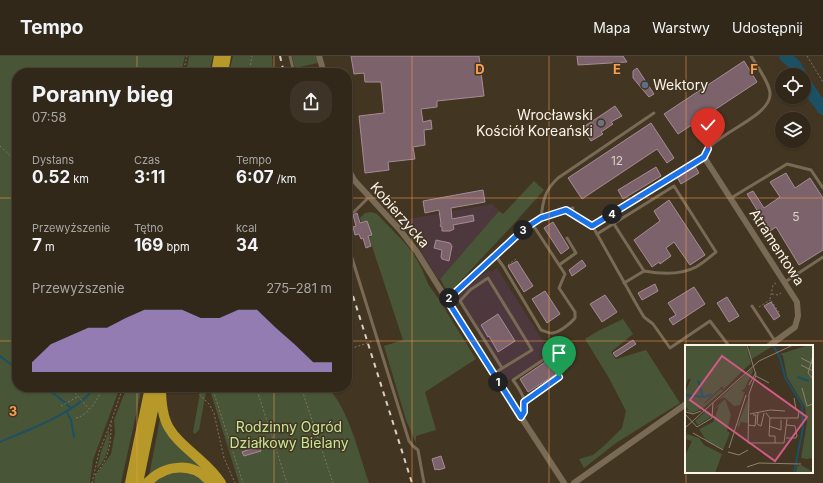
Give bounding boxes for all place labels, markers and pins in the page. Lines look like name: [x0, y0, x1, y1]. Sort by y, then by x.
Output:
place label: Wektory: [653, 76, 708, 93]
marker: Wektory: [640, 80, 650, 90]
place label: Wrocławski Kościół Koreański: [476, 106, 593, 139]
pin: [691, 108, 725, 149]
marker: Wrocławski Kościół Koreański: [596, 118, 606, 128]
pin: 4: [602, 204, 622, 224]
pin: 3: [513, 220, 533, 240]
pin: 2: [439, 288, 459, 308]
pin: [542, 336, 576, 377]
pin: 1: [488, 372, 508, 392]

